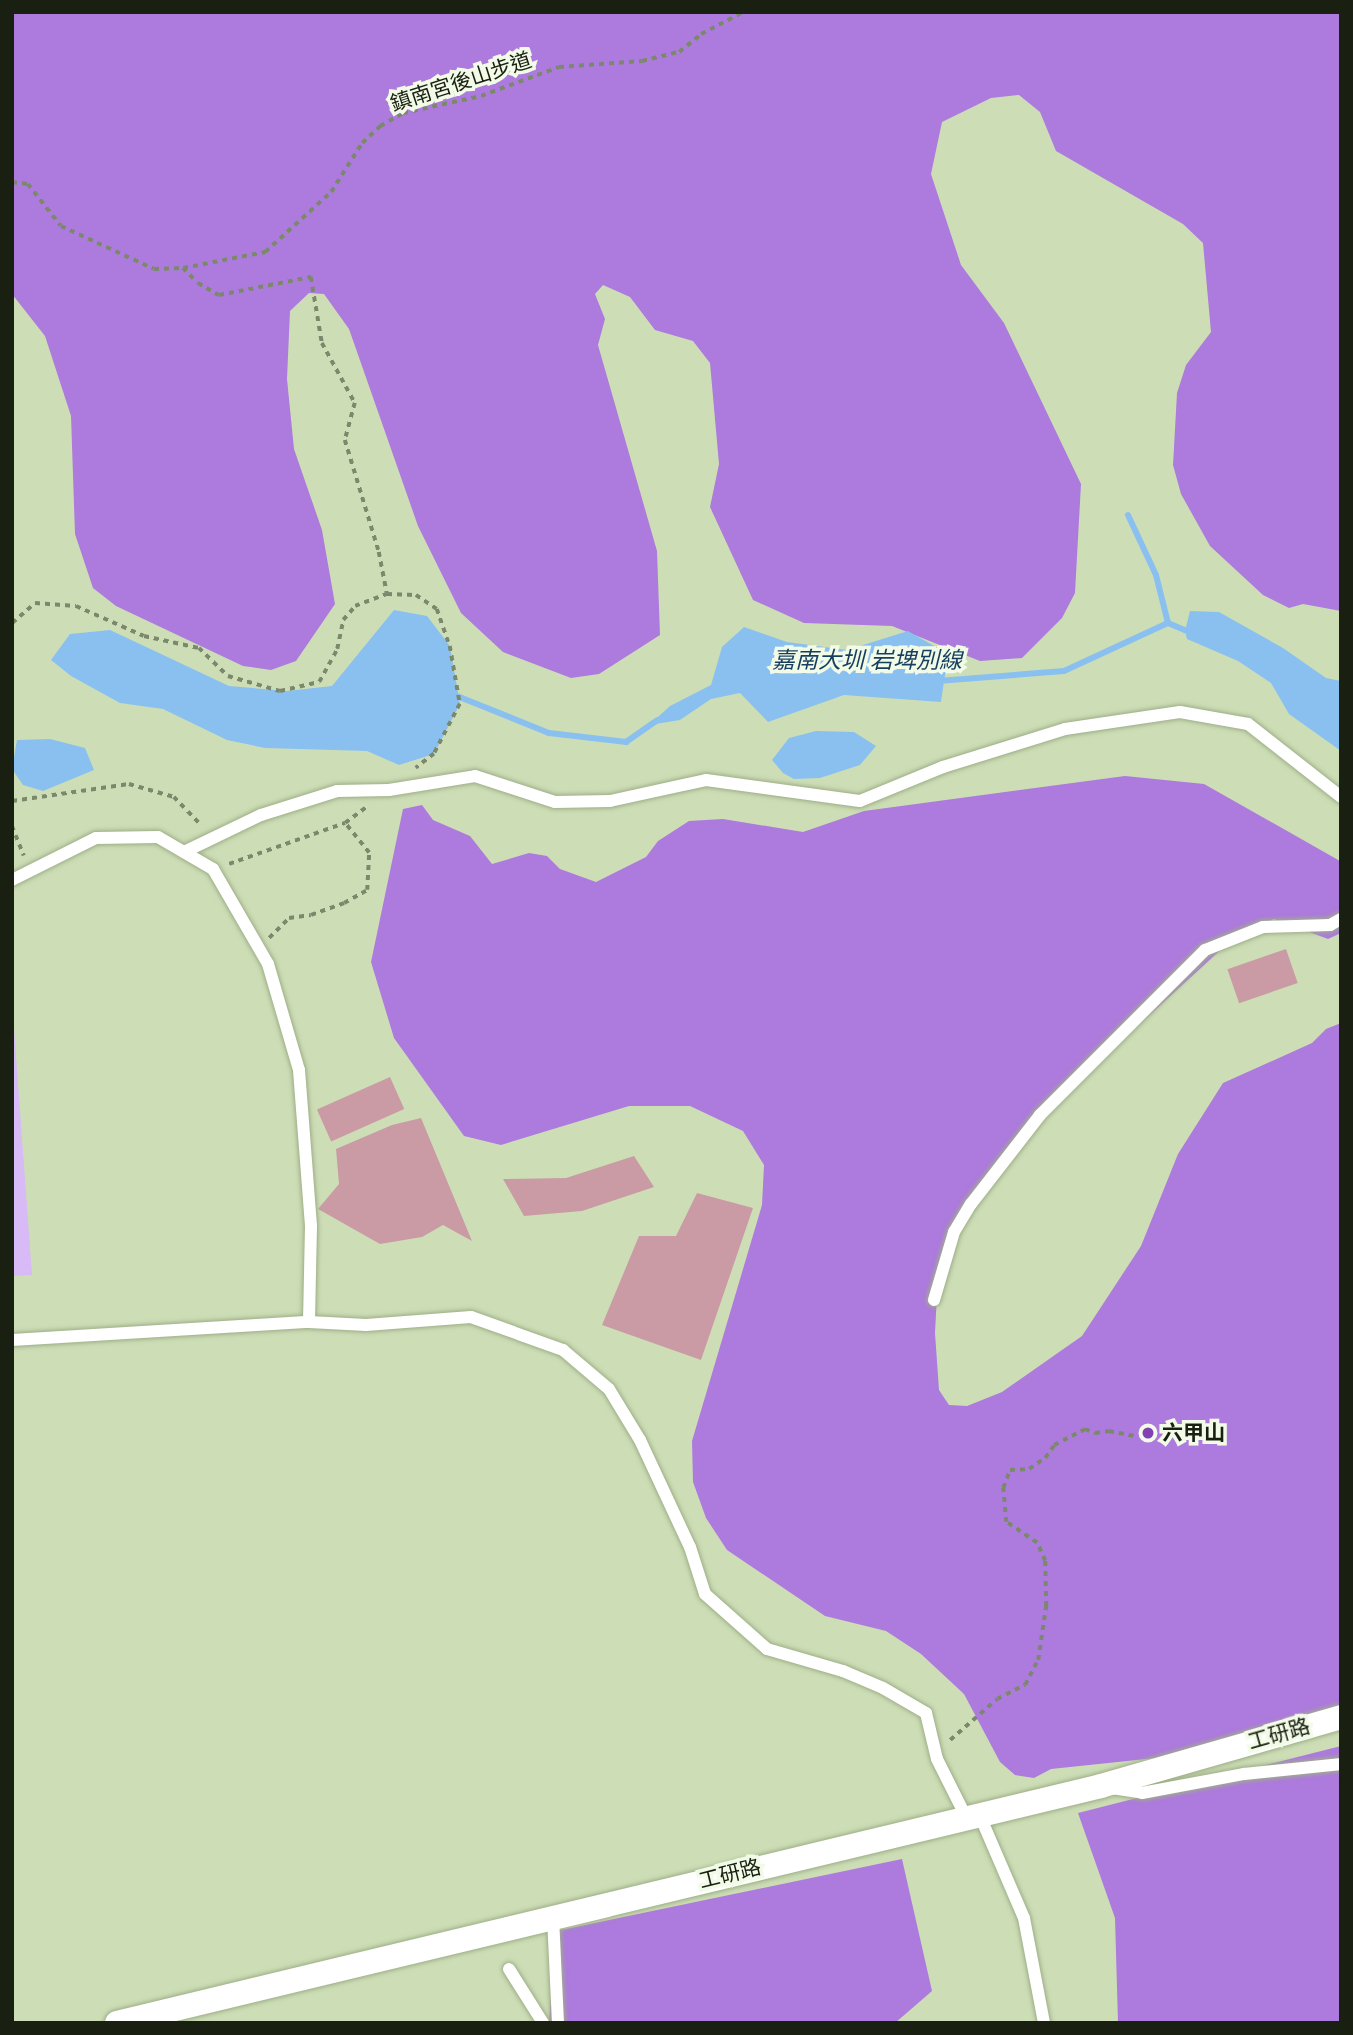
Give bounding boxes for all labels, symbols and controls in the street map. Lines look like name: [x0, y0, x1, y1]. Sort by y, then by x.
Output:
street label: 鎮南宮後山步道: [387, 47, 535, 117]
water label: 嘉南大圳 岩埤別線: [772, 647, 962, 675]
place label: 六甲山: [1162, 1420, 1225, 1446]
marker: 六甲山: [1140, 1425, 1156, 1441]
street label: 工研路: [1245, 1713, 1313, 1755]
street label: 工研路: [696, 1854, 764, 1894]

